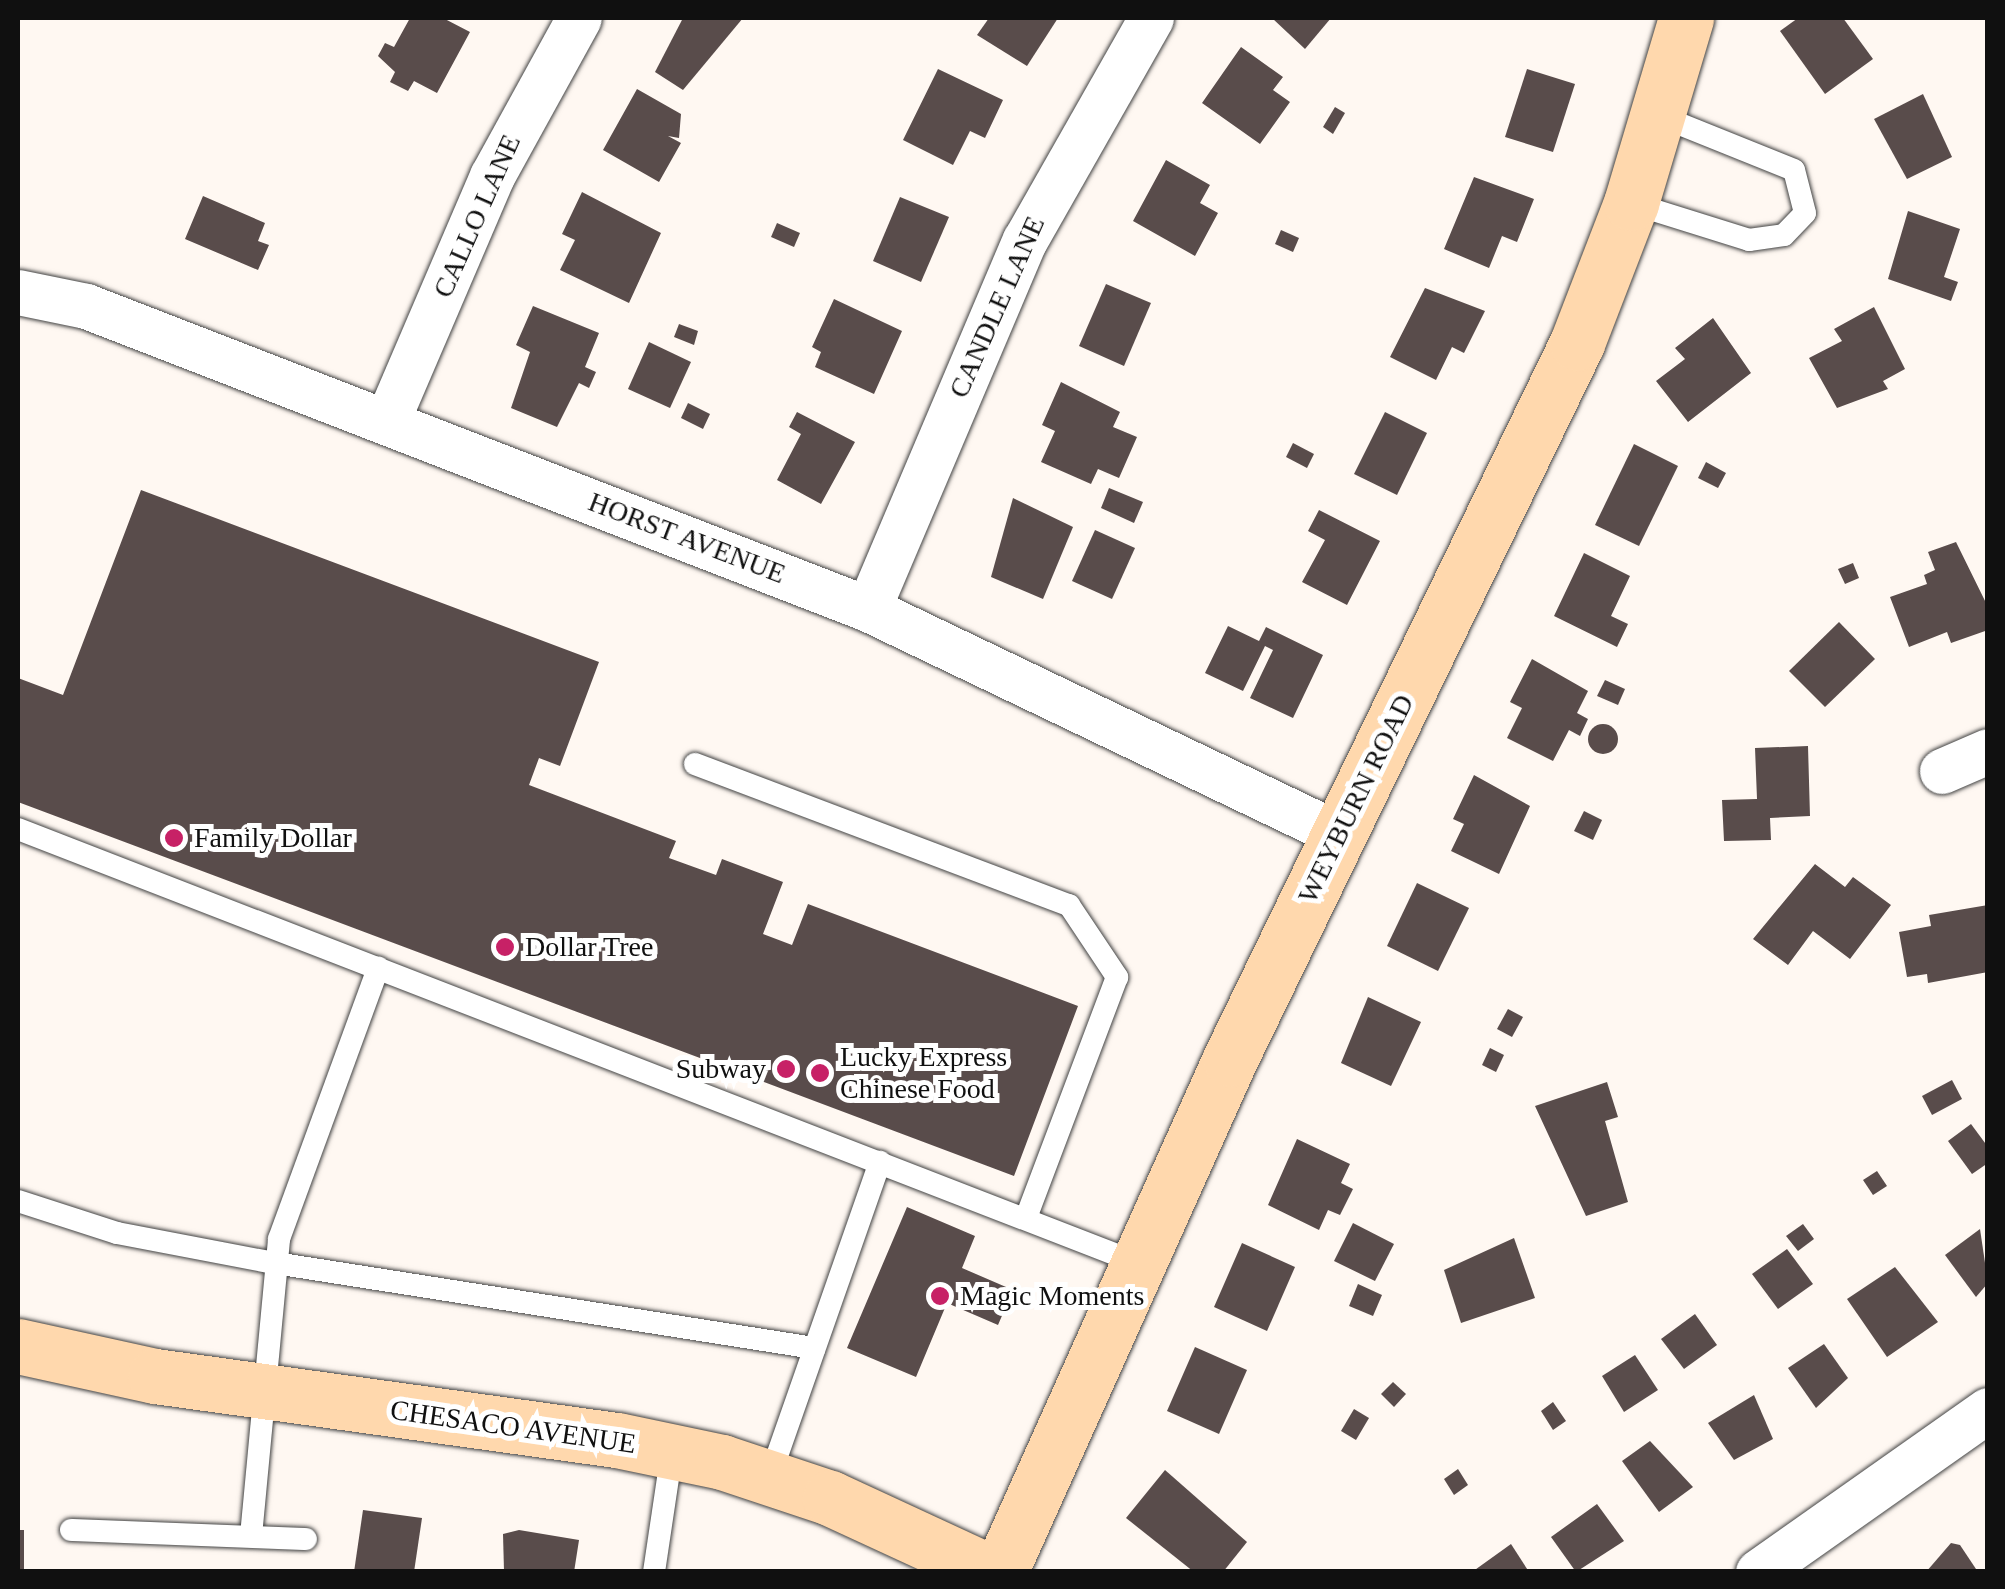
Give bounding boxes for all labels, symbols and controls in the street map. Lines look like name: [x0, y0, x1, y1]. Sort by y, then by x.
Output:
street label: CALLO LANE: [426, 129, 528, 303]
street label: CANDLE LANE: [942, 211, 1052, 403]
street label: HORST AVENUE: [583, 485, 791, 591]
street label: WEYBURN ROAD: [1291, 689, 1421, 909]
place label: Family Dollar: [194, 821, 352, 855]
marker: Family Dollar: [163, 827, 185, 849]
place label: Dollar Tree: [525, 930, 654, 964]
marker: Dollar Tree: [494, 936, 516, 958]
place label: Lucky Express Chinese Food: [840, 1040, 1007, 1106]
place label: Subway: [676, 1052, 766, 1086]
marker: Subway: [775, 1058, 797, 1080]
marker: Lucky Express Chinese Food: [809, 1062, 831, 1084]
place label: Magic Moments: [960, 1279, 1144, 1313]
marker: Magic Moments: [929, 1285, 951, 1307]
street label: CHESACO AVENUE: [387, 1393, 639, 1461]

